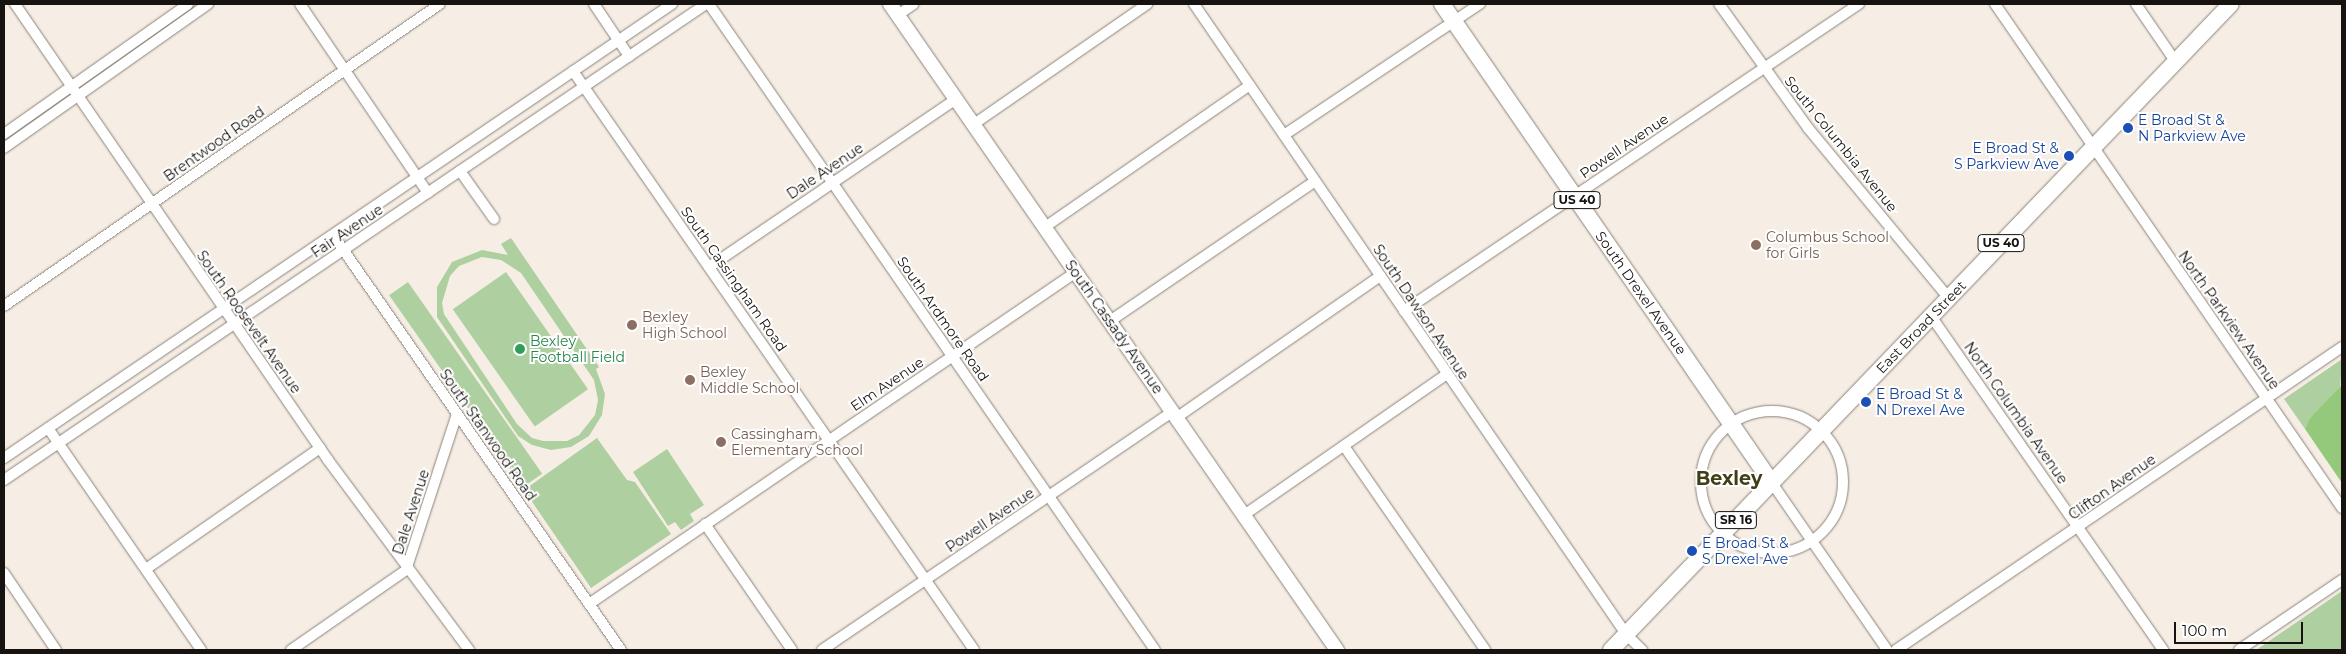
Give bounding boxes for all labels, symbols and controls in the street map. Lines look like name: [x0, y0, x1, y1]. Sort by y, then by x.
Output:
street label: South Columbia Avenue: [1781, 73, 1901, 215]
street label: Brentwood Road: [160, 103, 268, 185]
street label: Powell Avenue: [1577, 110, 1671, 182]
place label: E Broad St & N Parkview Ave: [2138, 112, 2246, 144]
marker: E Broad St & N Parkview Ave: [2122, 122, 2134, 134]
street label: Dale Avenue: [784, 139, 866, 203]
place label: E Broad St & S Parkview Ave: [1954, 140, 2059, 172]
marker: E Broad St & S Parkview Ave: [2063, 150, 2075, 162]
road number: US 40: [1553, 190, 1601, 210]
street label: Fair Avenue: [308, 201, 386, 261]
street label: South Cassingham Road: [677, 203, 791, 355]
street label: South Drexel Avenue: [1592, 228, 1690, 358]
place label: Columbus School for Girls: [1766, 229, 1889, 262]
road number: US 40: [1977, 234, 2025, 252]
marker: Columbus School for Girls: [1750, 239, 1762, 251]
street label: South Dawson Avenue: [1370, 241, 1472, 383]
street label: South Roosevelt Avenue: [193, 248, 305, 396]
street label: North Parkview Avenue: [2175, 248, 2283, 392]
street label: South Ardmore Road: [894, 253, 992, 385]
street label: South Cassady Avenue: [1061, 257, 1167, 397]
street label: East Broad Street: [1873, 277, 1969, 377]
place label: Bexley High School: [642, 309, 727, 342]
marker: Bexley High School: [626, 319, 638, 331]
place label: Bexley Football Field: [530, 333, 625, 366]
street label: North Columbia Avenue: [1961, 339, 2071, 487]
marker: Bexley Football Field: [514, 343, 526, 355]
street label: Elm Avenue: [847, 353, 927, 415]
place label: Bexley Middle School: [700, 364, 799, 397]
street label: South Stanwood Road: [436, 366, 540, 504]
marker: Bexley Middle School: [684, 374, 696, 386]
place label: E Broad St & N Drexel Ave: [1876, 386, 1965, 418]
marker: E Broad St & N Drexel Ave: [1860, 396, 1872, 408]
place label: Cassingham Elementary School: [731, 426, 863, 458]
marker: Cassingham Elementary School: [715, 436, 727, 448]
street label: Clifton Avenue: [2065, 451, 2159, 523]
street label: Dale Avenue: [389, 467, 433, 557]
district label: Bexley: [1696, 468, 1762, 490]
street label: Powell Avenue: [943, 484, 1037, 556]
road number: SR 16: [1715, 510, 1757, 530]
place label: E Broad St & S Drexel Ave: [1702, 535, 1789, 568]
marker: E Broad St & S Drexel Ave: [1686, 545, 1698, 557]
scale bar: [2176, 612, 2305, 644]
text: 100 m: [2182, 621, 2227, 640]

